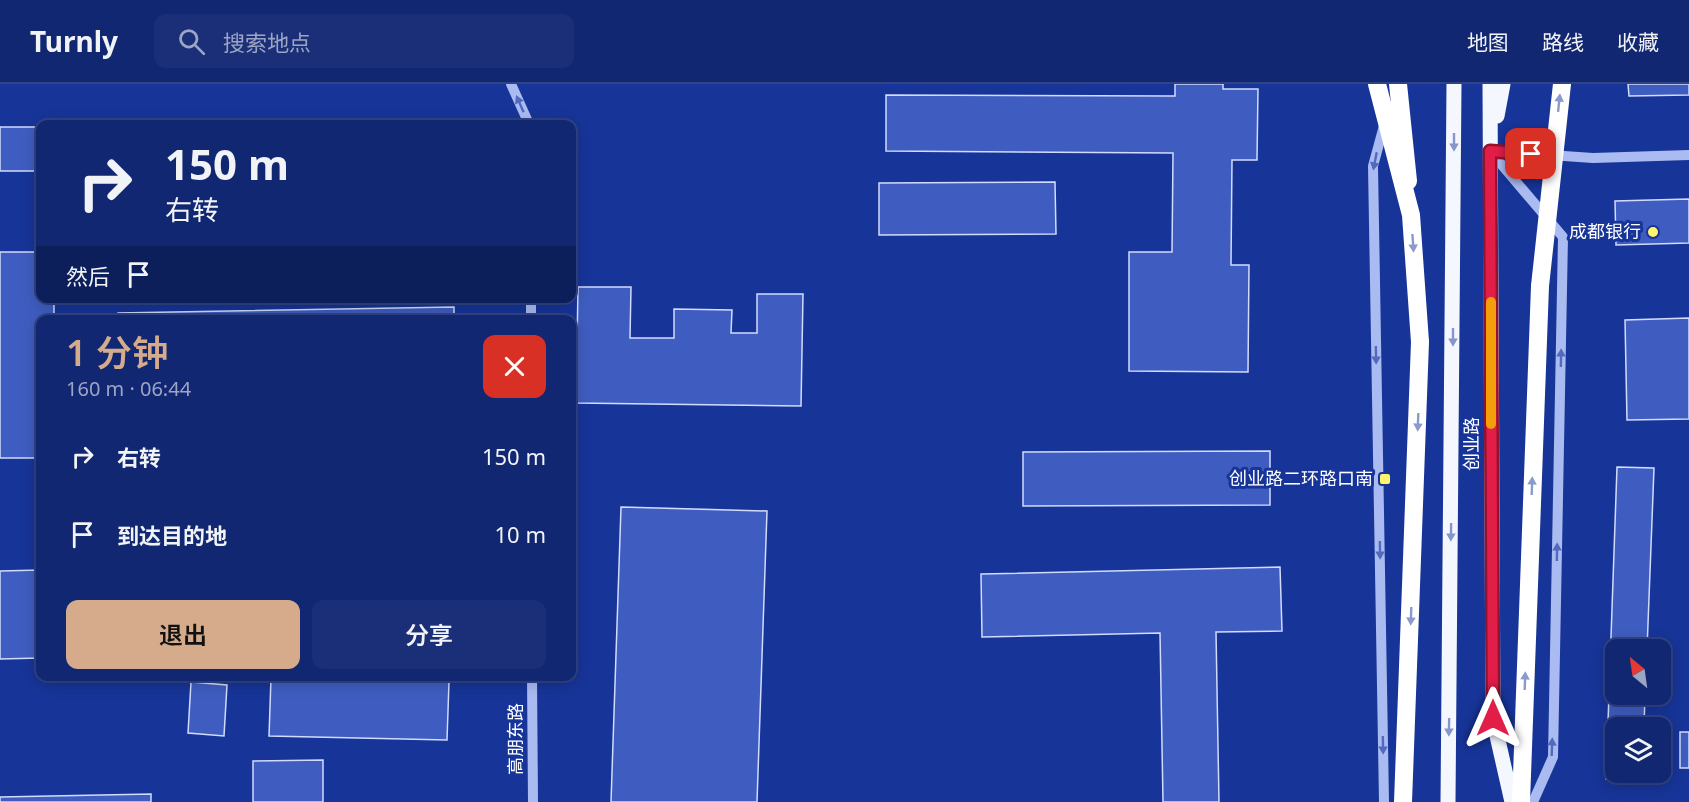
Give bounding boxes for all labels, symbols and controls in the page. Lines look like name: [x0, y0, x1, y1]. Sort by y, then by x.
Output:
search box: [154, 14, 574, 68]
text: Turnly: [30, 22, 118, 60]
icon: search: [175, 25, 208, 58]
text: 搜索地点: [223, 27, 311, 57]
text: 地图: [1467, 28, 1509, 56]
text: 路线: [1542, 28, 1584, 56]
text: 收藏: [1617, 28, 1659, 56]
one-way arrow: [1554, 93, 1564, 112]
one-way arrow: [516, 96, 525, 113]
pin: [1505, 128, 1556, 179]
one-way arrow: [1449, 133, 1459, 152]
text: 150 m: [165, 135, 289, 192]
icon: arrive: [1514, 137, 1547, 170]
icon: right: [66, 144, 144, 222]
one-way arrow: [1370, 152, 1379, 171]
text: 右转: [165, 191, 219, 228]
place label: 成都银行: [1569, 219, 1641, 243]
marker: 成都银行: [1646, 225, 1660, 239]
one-way arrow: [1409, 233, 1418, 252]
icon: arrive: [122, 258, 155, 291]
text: 然后: [66, 261, 110, 291]
text: 1 分钟: [66, 328, 168, 377]
one-way arrow: [1448, 328, 1458, 347]
button: close: [483, 335, 546, 398]
one-way arrow: [1371, 346, 1381, 365]
one-way arrow: [1556, 348, 1565, 367]
text: 160 m · 06:44: [66, 375, 191, 402]
one-way arrow: [1413, 412, 1422, 431]
street label: 创业路: [1459, 417, 1483, 471]
icon: right: [66, 440, 99, 473]
text: 150 m: [482, 441, 546, 471]
text: 右转: [117, 442, 161, 472]
place label: 创业路二环路口南: [1229, 466, 1373, 490]
marker: 创业路二环路口南: [1378, 472, 1392, 486]
one-way arrow: [1528, 476, 1537, 495]
icon: arrive: [66, 518, 99, 551]
text: 10 m: [495, 519, 546, 549]
text: 到达目的地: [117, 520, 227, 550]
one-way arrow: [1446, 523, 1456, 542]
one-way arrow: [1375, 541, 1384, 560]
one-way arrow: [1552, 543, 1561, 562]
button: 退出: [66, 600, 300, 669]
button: 分享: [312, 600, 546, 669]
one-way arrow: [1406, 607, 1415, 626]
north arrow: [1605, 639, 1671, 705]
map controls: [1605, 639, 1671, 783]
one-way arrow: [1521, 671, 1530, 690]
position arrow: [1461, 686, 1525, 750]
street label: 高朋东路: [503, 703, 527, 775]
button: layers: [1605, 717, 1671, 783]
one-way arrow: [1444, 718, 1454, 737]
one-way arrow: [1378, 736, 1388, 755]
one-way arrow: [1548, 738, 1557, 757]

